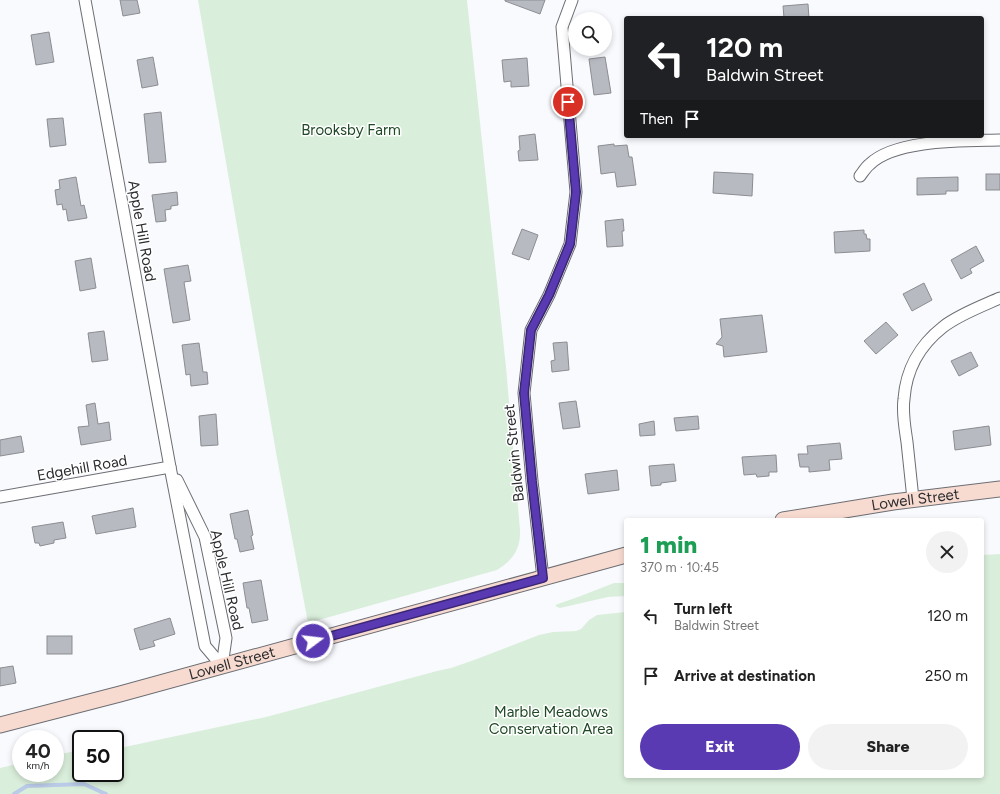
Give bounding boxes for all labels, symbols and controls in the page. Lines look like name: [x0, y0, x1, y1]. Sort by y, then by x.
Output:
map controls: [568, 12, 612, 56]
button: search: [568, 12, 612, 56]
text: 120 m: [706, 30, 783, 64]
icon: left: [640, 32, 692, 84]
text: Baldwin Street: [706, 64, 824, 86]
pin: [551, 85, 585, 119]
icon: arrive: [557, 91, 579, 113]
icon: arrive: [681, 108, 703, 130]
text: Then: [640, 110, 673, 128]
park label: Brooksby Farm: [301, 121, 401, 139]
street label: Apple Hill Road: [124, 179, 160, 283]
street label: Baldwin Street: [500, 403, 528, 503]
street label: Edgehill Road: [35, 451, 129, 485]
street label: Lowell Street: [870, 485, 961, 514]
street label: Apple Hill Road: [207, 528, 247, 632]
text: 1 min: [640, 530, 697, 559]
button: close: [926, 531, 968, 573]
text: 370 m · 10:45: [640, 560, 719, 575]
text: Turn left: [674, 600, 732, 618]
icon: left: [640, 605, 662, 627]
text: 120 m: [927, 607, 968, 625]
text: Baldwin Street: [674, 618, 759, 633]
position arrow: [292, 620, 334, 662]
street label: Lowell Street: [187, 643, 277, 684]
icon: arrive: [640, 665, 662, 687]
text: Arrive at destination: [674, 667, 815, 685]
text: 250 m: [925, 667, 968, 685]
park label: Marble Meadows Conservation Area: [489, 703, 613, 738]
button: Exit: [640, 724, 800, 770]
button: Share: [808, 724, 968, 770]
speed limit sign: 50: [72, 730, 124, 782]
text: 40: [25, 739, 51, 763]
text: km/h: [27, 759, 49, 772]

